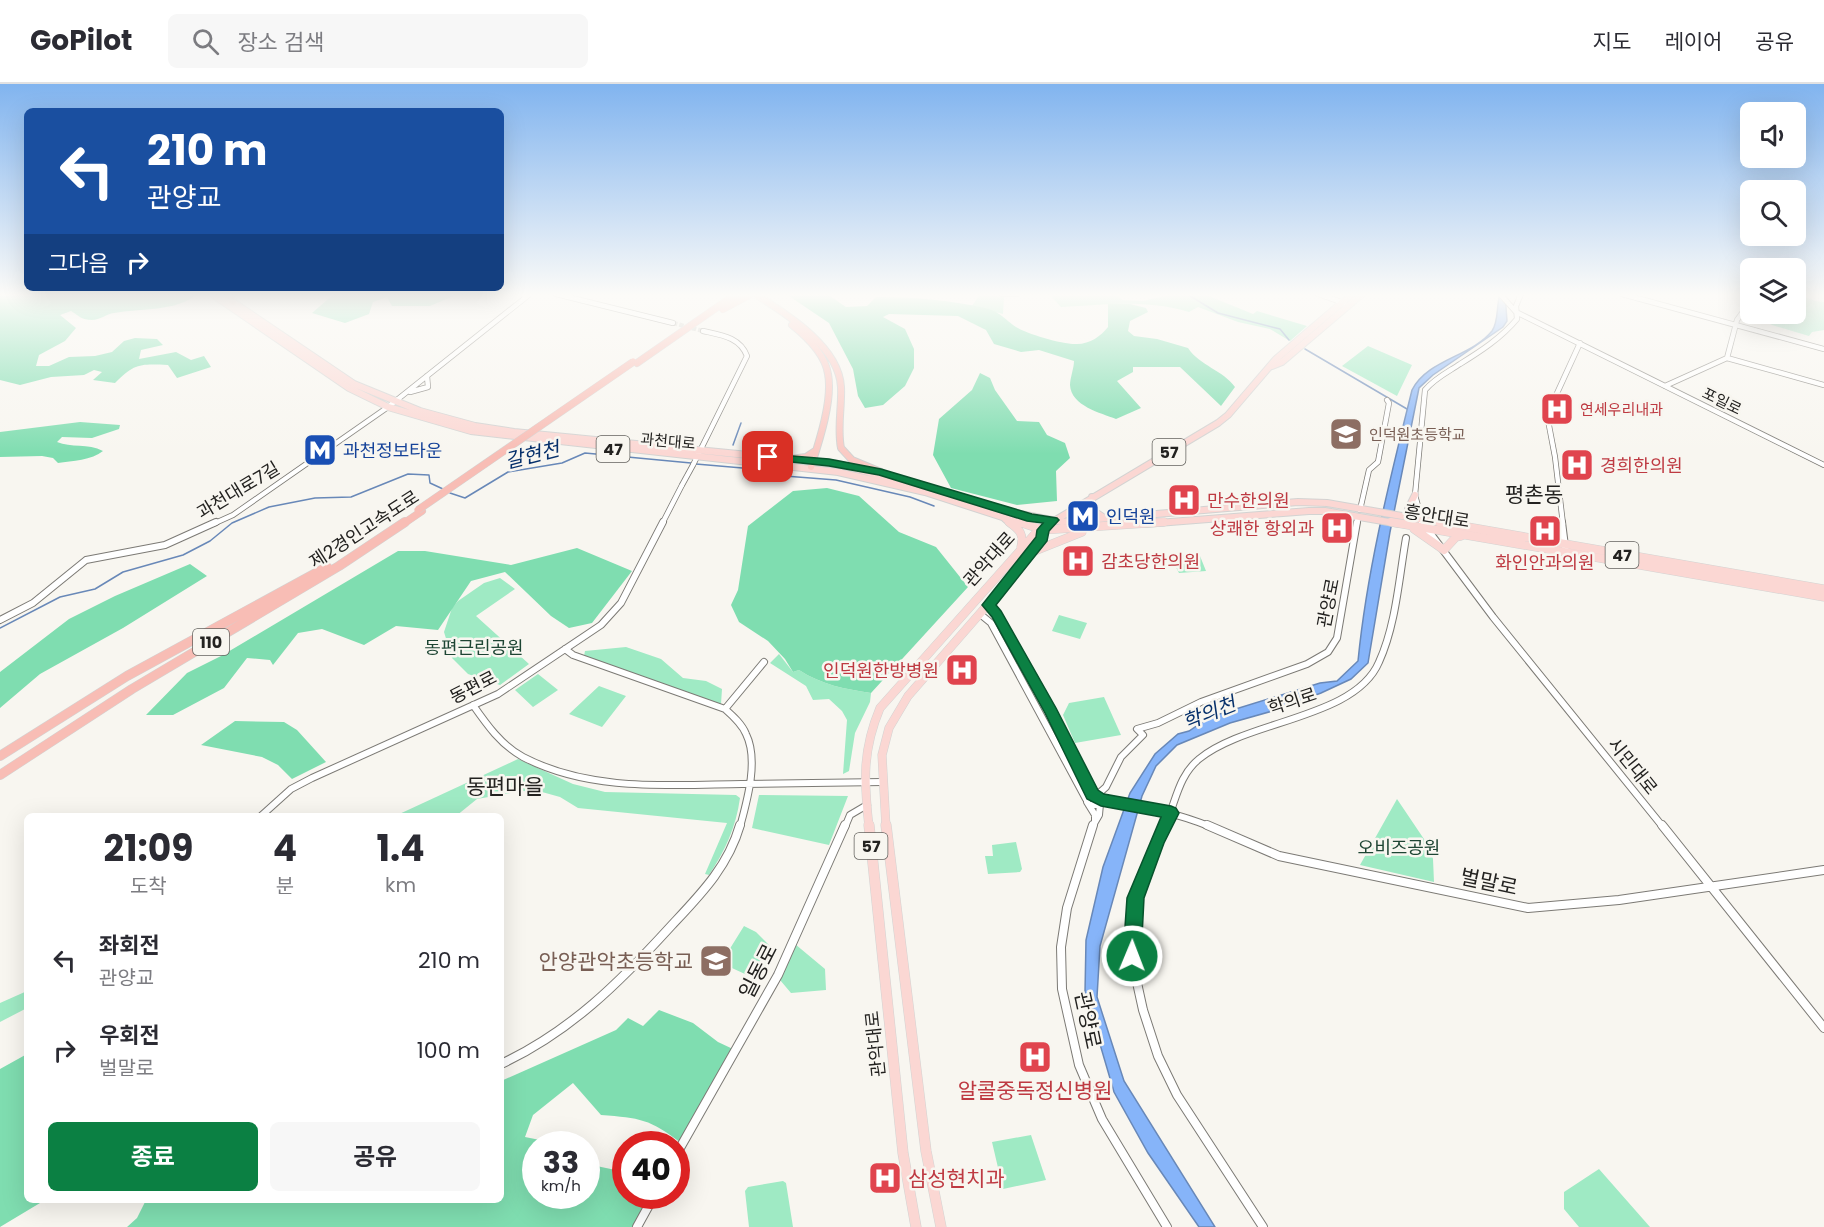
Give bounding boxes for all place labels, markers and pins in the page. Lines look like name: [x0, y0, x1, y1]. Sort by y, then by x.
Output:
hospital icon: 연세우리내과: [1539, 391, 1575, 427]
place label: 연세우리내과: [1580, 399, 1663, 420]
school or university icon: 인덕원초등학교: [1328, 416, 1364, 452]
place label: 인덕원초등학교: [1369, 424, 1466, 445]
pin: [742, 431, 793, 482]
metro station icon: 과천정보타운: [302, 432, 338, 468]
place label: 과천정보타운: [343, 438, 442, 463]
hospital icon: 경희한의원: [1559, 447, 1595, 483]
place label: 경희한의원: [1600, 453, 1683, 478]
hospital icon: 만수한의원: [1166, 482, 1202, 518]
place label: 만수한의원: [1207, 488, 1290, 513]
metro station icon: 인덕원: [1065, 498, 1101, 534]
place label: 인덕원: [1106, 504, 1156, 529]
hospital icon: 상쾌한 항외과: [1319, 510, 1355, 546]
hospital icon: 화인안과의원: [1527, 513, 1563, 549]
place label: 상쾌한 항외과: [1210, 516, 1314, 541]
hospital icon: 감초당한의원: [1060, 543, 1096, 579]
place label: 감초당한의원: [1101, 549, 1200, 574]
place label: 화인안과의원: [1495, 550, 1595, 575]
hospital icon: 인덕원한방병원: [944, 652, 980, 688]
place label: 인덕원한방병원: [823, 658, 939, 683]
school or university icon: 안양관악초등학교: [698, 943, 734, 979]
place label: 안양관악초등학교: [538, 947, 693, 976]
hospital icon: 알콜중독정신병원: [1017, 1039, 1053, 1075]
place label: 알콜중독정신병원: [958, 1076, 1112, 1105]
hospital icon: 삼성현치과: [867, 1160, 903, 1196]
place label: 삼성현치과: [908, 1164, 1005, 1193]

